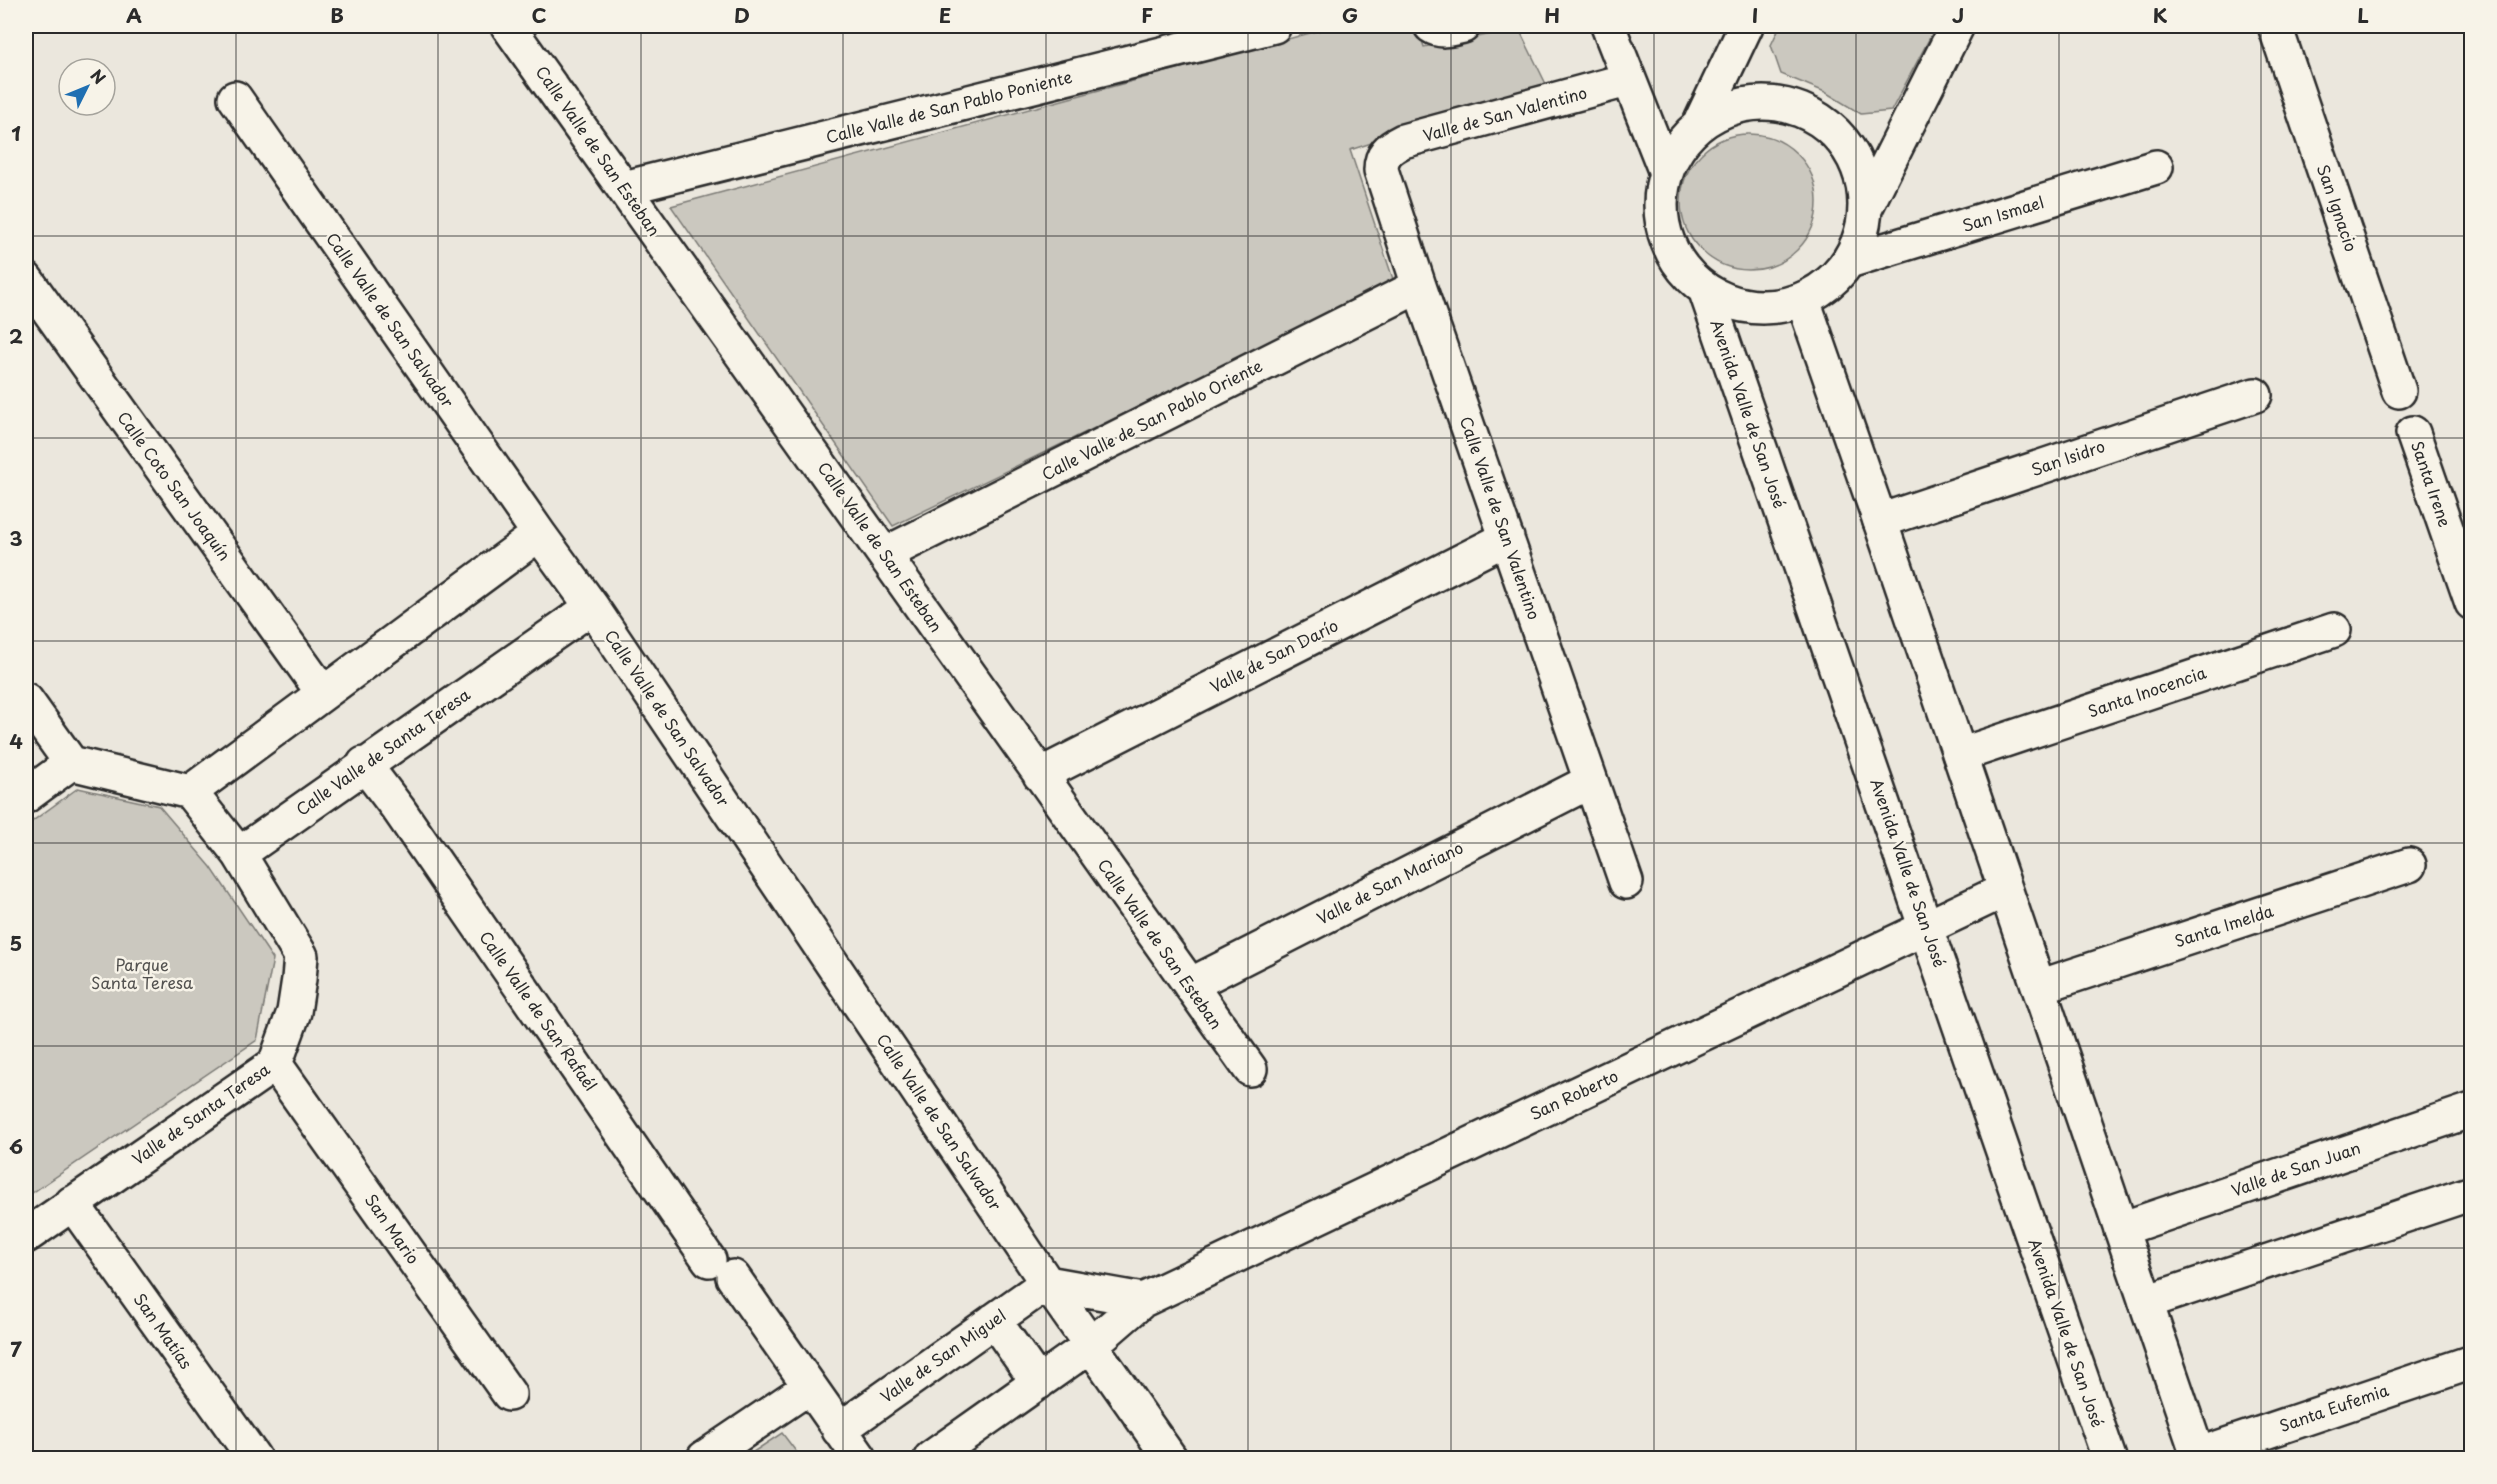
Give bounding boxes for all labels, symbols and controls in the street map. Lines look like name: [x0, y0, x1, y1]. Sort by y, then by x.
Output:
text: A: [126, 0, 142, 30]
text: B: [330, 0, 344, 30]
text: C: [531, 0, 547, 30]
text: D: [734, 0, 750, 30]
text: E: [939, 0, 951, 30]
text: F: [1141, 0, 1153, 30]
text: G: [1342, 0, 1358, 30]
text: H: [1544, 0, 1560, 30]
text: I: [1752, 0, 1758, 30]
text: J: [1952, 0, 1964, 30]
text: K: [2153, 0, 2168, 30]
text: L: [2357, 0, 2369, 30]
north arrow: [57, 57, 117, 117]
street label: Calle Valle de San Esteban: [531, 60, 667, 240]
text: N: [86, 63, 112, 89]
street label: Calle Valle de San Pablo Poniente: [823, 64, 1075, 148]
street label: Valle de San Valentino: [1420, 80, 1590, 146]
text: 1: [11, 118, 21, 148]
street label: San Ignacio: [2312, 161, 2364, 255]
street label: San Ismael: [1959, 189, 2046, 237]
street label: Calle Valle de San Salvador: [321, 227, 461, 412]
street label: Avenida Valle de San José: [1705, 316, 1793, 511]
text: 2: [9, 321, 23, 351]
street label: Calle Valle de San Pablo Oriente: [1037, 353, 1266, 485]
street label: Calle Coto San Joaquín: [112, 406, 237, 565]
street label: Calle Valle de San Valentino: [1455, 413, 1547, 623]
street label: San Isidro: [2028, 433, 2108, 481]
street label: Santa Irene: [2406, 437, 2458, 530]
street label: Calle Valle de San Esteban: [813, 456, 949, 636]
text: 3: [9, 523, 23, 553]
street label: Valle de San Darío: [1205, 612, 1342, 698]
street label: Calle Valle de San Salvador: [600, 624, 736, 811]
street label: Santa Inocencia: [2084, 660, 2209, 723]
street label: Calle Valle de Santa Teresa: [290, 681, 475, 821]
text: 4: [9, 726, 23, 756]
street label: Avenida Valle de San José: [1865, 775, 1953, 970]
street label: Valle de San Mariano: [1312, 835, 1467, 929]
street label: Calle Valle de San Esteban: [1093, 853, 1229, 1033]
street label: Santa Imelda: [2171, 898, 2276, 952]
street label: Calle Valle de San Rafaél: [474, 926, 603, 1095]
text: 5: [10, 928, 22, 958]
park label: Parque Santa Teresa: [91, 952, 193, 994]
street label: Calle Valle de San Salvador: [872, 1028, 1008, 1215]
street label: Valle de Santa Teresa: [127, 1056, 275, 1170]
street label: San Roberto: [1525, 1063, 1622, 1125]
text: 6: [9, 1131, 23, 1161]
street label: Valle de San Juan: [2228, 1135, 2363, 1201]
street label: San Mario: [360, 1188, 426, 1269]
street label: Avenida Valle de San José: [2023, 1235, 2111, 1430]
street label: San Matías: [129, 1287, 199, 1373]
street label: Valle de San Miguel: [875, 1303, 1010, 1408]
text: 7: [10, 1334, 22, 1364]
street label: Santa Eufemia: [2276, 1377, 2392, 1437]

